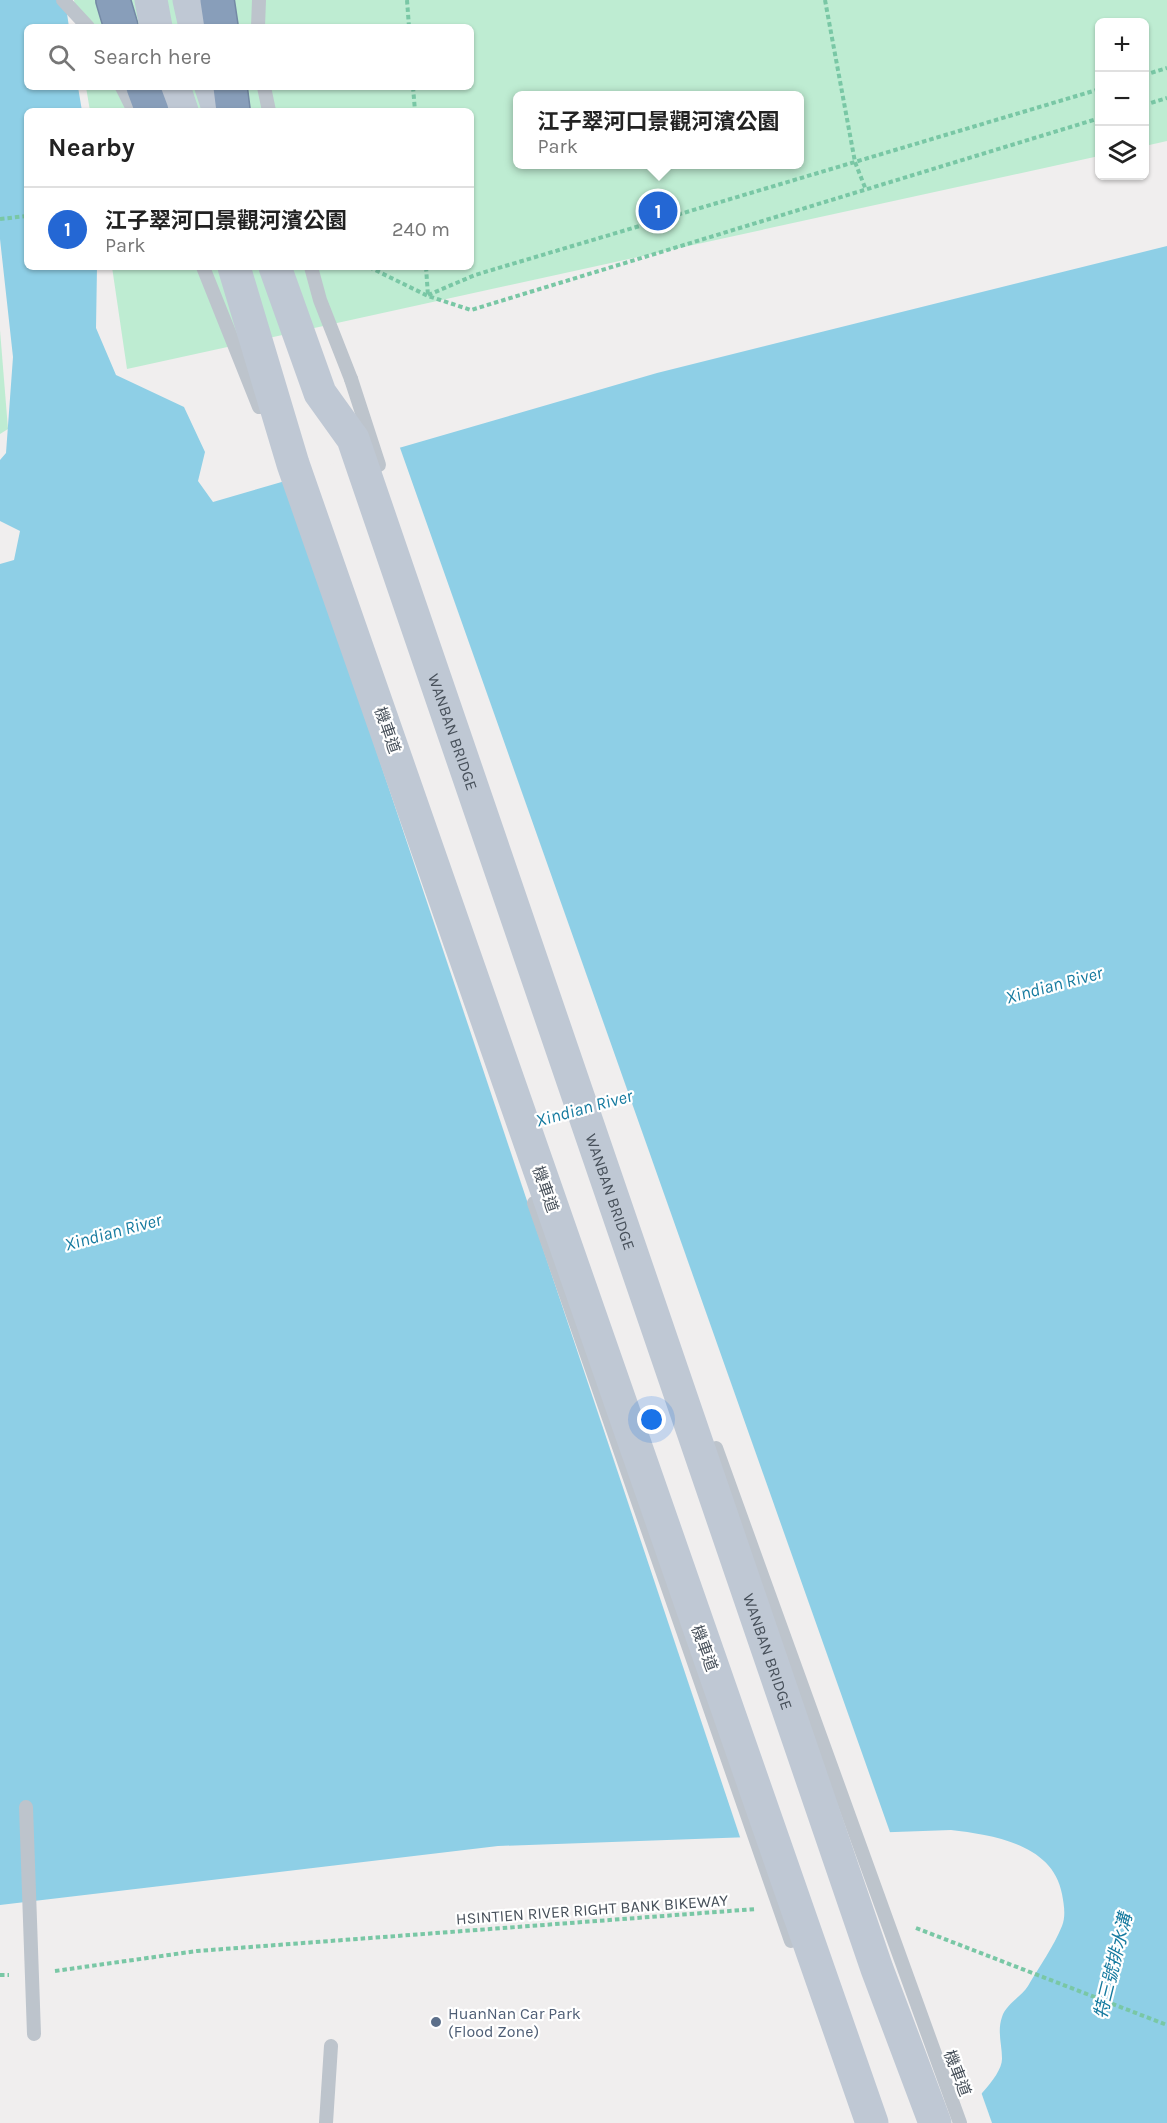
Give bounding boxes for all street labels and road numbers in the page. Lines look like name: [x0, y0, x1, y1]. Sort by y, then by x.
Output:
street label: WANBAN BRIDGE: [424, 671, 482, 793]
street label: 機車道: [371, 704, 404, 756]
street label: WANBAN BRIDGE: [582, 1131, 639, 1253]
street label: 機車道: [529, 1163, 562, 1215]
street label: WANBAN BRIDGE: [739, 1591, 797, 1712]
street label: 機車道: [687, 1622, 722, 1674]
street label: HSINTIEN RIVER RIGHT BANK BIKEWAY: [455, 1890, 729, 1928]
street label: 機車道: [940, 2047, 975, 2099]

